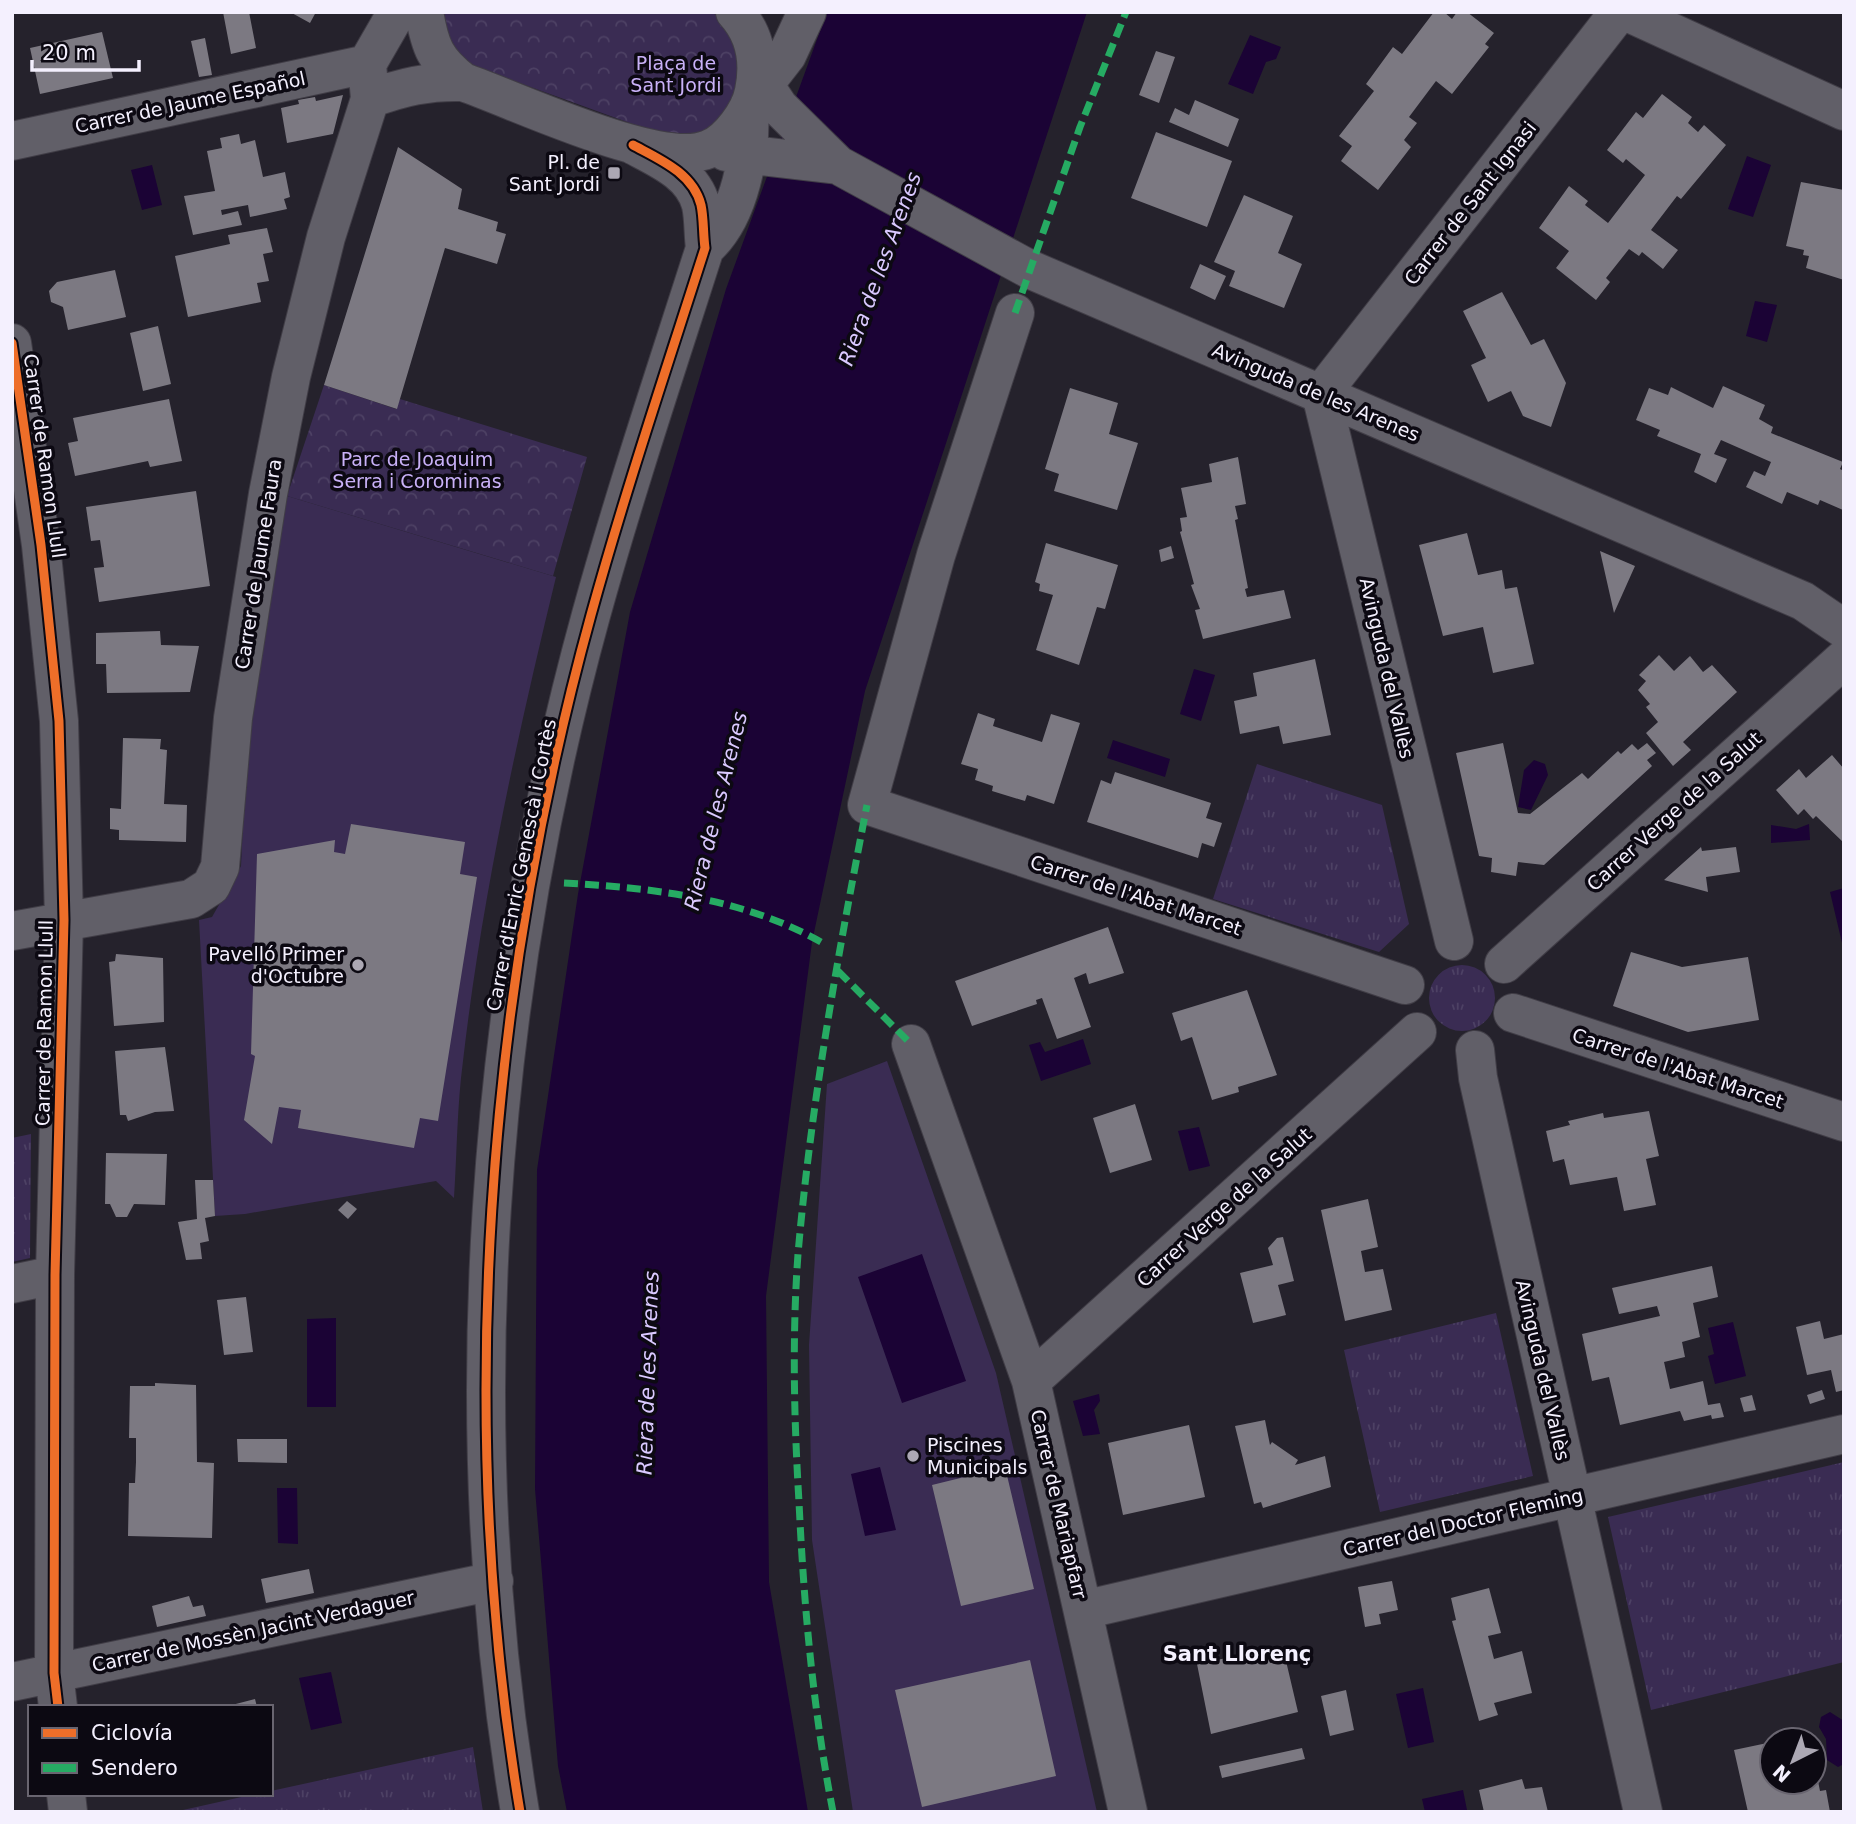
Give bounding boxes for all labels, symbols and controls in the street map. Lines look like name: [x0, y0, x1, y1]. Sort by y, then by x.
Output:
scale bar: [32, 28, 138, 72]
text: 20 m: [42, 41, 96, 65]
park label: Plaça de Sant Jordi: [630, 52, 722, 96]
street label: Carrer de Jaume Español: [73, 67, 307, 137]
street label: Carrer de Sant Ignasi: [1399, 117, 1541, 289]
place label: Pl. de Sant Jordi: [509, 151, 600, 195]
marker: Pl. de Sant Jordi: [606, 165, 622, 181]
water label: Riera de les Arenes: [834, 169, 926, 369]
street label: Avinguda de les Arenes: [1209, 338, 1423, 446]
street label: Carrer de Ramon Llull: [20, 352, 70, 560]
park label: Parc de Joaquim Serra i Corominas: [332, 448, 502, 492]
street label: Carrer de Jaume Faura: [230, 457, 286, 671]
street label: Avinguda del Vallès: [1356, 576, 1418, 760]
water label: Riera de les Arenes: [680, 709, 752, 913]
street label: Carrer d'Enric Genescà i Cortès: [482, 717, 560, 1013]
street label: Carrer Verge de la Salut: [1582, 727, 1766, 895]
street label: Carrer de l'Abat Marcet: [1028, 850, 1244, 940]
street label: Carrer de Ramon Llull: [31, 920, 57, 1126]
place label: Pavelló Primer d'Octubre: [208, 943, 344, 987]
marker: Pavelló Primer d'Octubre: [350, 957, 366, 973]
street label: Carrer de l'Abat Marcet: [1570, 1023, 1786, 1113]
street label: Carrer Verge de la Salut: [1132, 1123, 1316, 1291]
water label: Riera de les Arenes: [632, 1271, 664, 1475]
street label: Avinguda del Vallès: [1512, 1278, 1574, 1462]
street label: Carrer de Mariapfarr: [1027, 1407, 1092, 1601]
place label: Piscines Municipals: [927, 1434, 1027, 1478]
marker: Piscines Municipals: [905, 1448, 921, 1464]
street label: Carrer del Doctor Fleming: [1341, 1484, 1585, 1560]
street label: Carrer de Mossèn Jacint Verdaguer: [90, 1586, 416, 1676]
district label: Sant Llorenç: [1163, 1642, 1311, 1666]
legend: [28, 1705, 273, 1796]
text: Ciclovía: [91, 1721, 173, 1745]
north arrow: [1758, 1726, 1828, 1796]
text: Sendero: [91, 1756, 178, 1780]
text: N: [1768, 1760, 1795, 1787]

